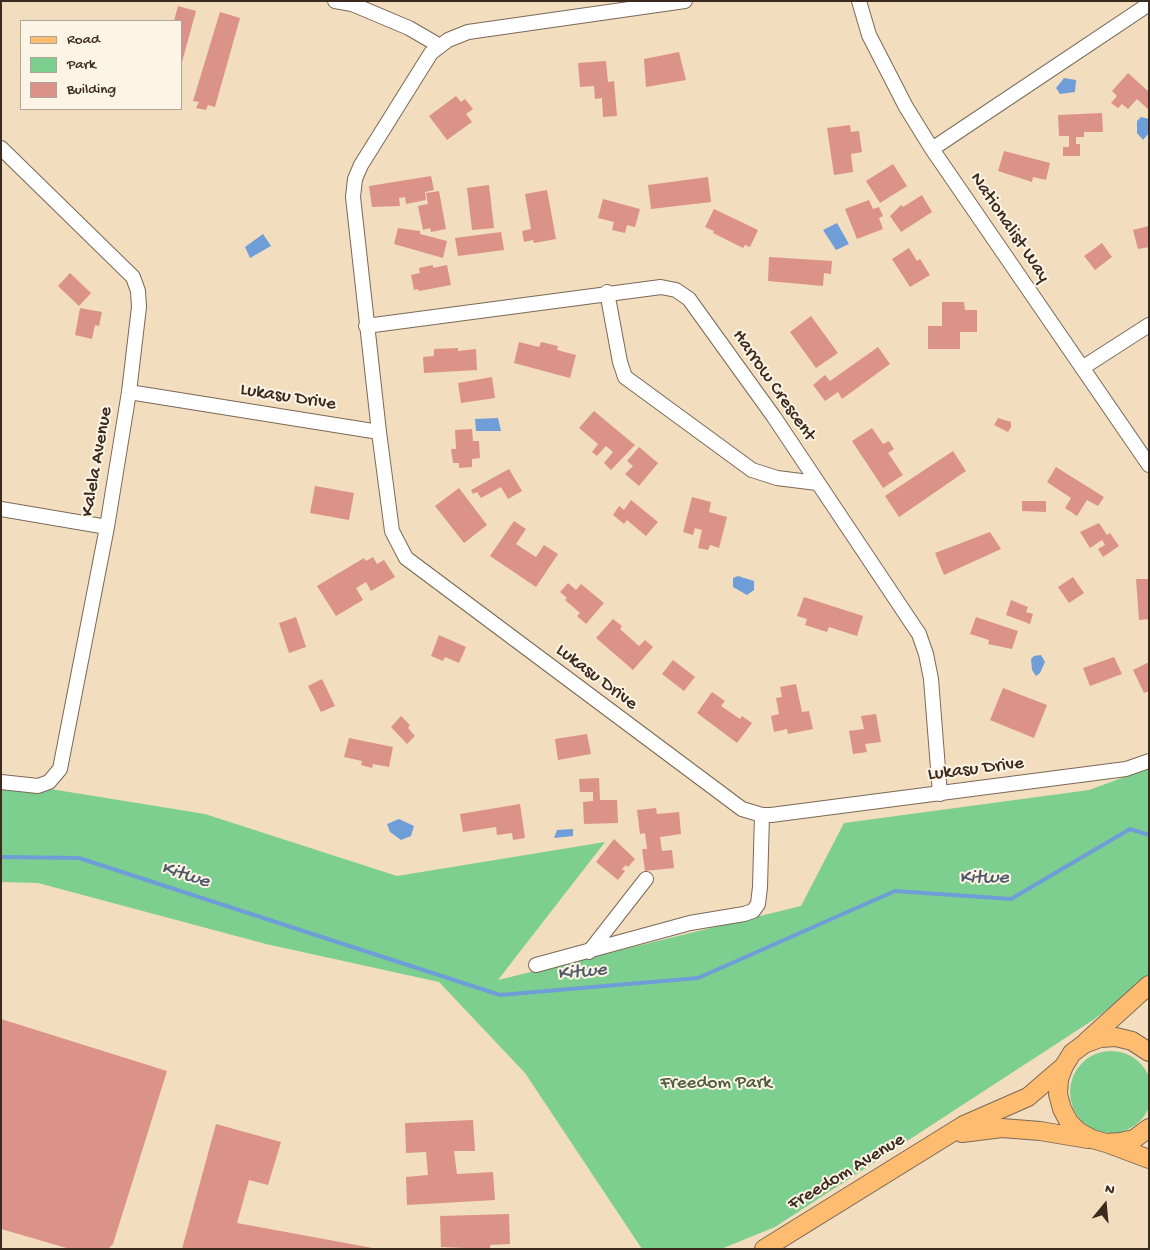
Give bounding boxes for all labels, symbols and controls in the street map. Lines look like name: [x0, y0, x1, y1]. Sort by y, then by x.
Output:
legend: [20, 20, 182, 110]
text: Road: [67, 31, 100, 49]
text: Park: [67, 56, 96, 74]
text: Building: [67, 81, 116, 99]
street label: Nationalist Way: [964, 169, 1054, 287]
street label: Harrow Crescent: [726, 326, 820, 446]
street label: Lukasu Drive: [238, 379, 338, 417]
street label: Kalela Avenue: [77, 405, 119, 519]
street label: Lukasu Drive: [551, 640, 641, 716]
street label: Lukasu Drive: [927, 753, 1025, 787]
water label: Kitwe: [158, 857, 212, 895]
water label: Kitwe: [959, 867, 1009, 891]
water label: Kitwe: [556, 959, 608, 987]
park label: Freedom Park: [660, 1073, 772, 1095]
street label: Freedom Avenue: [784, 1129, 910, 1217]
north arrow: [1080, 1180, 1130, 1230]
text: N: [1103, 1181, 1116, 1200]

